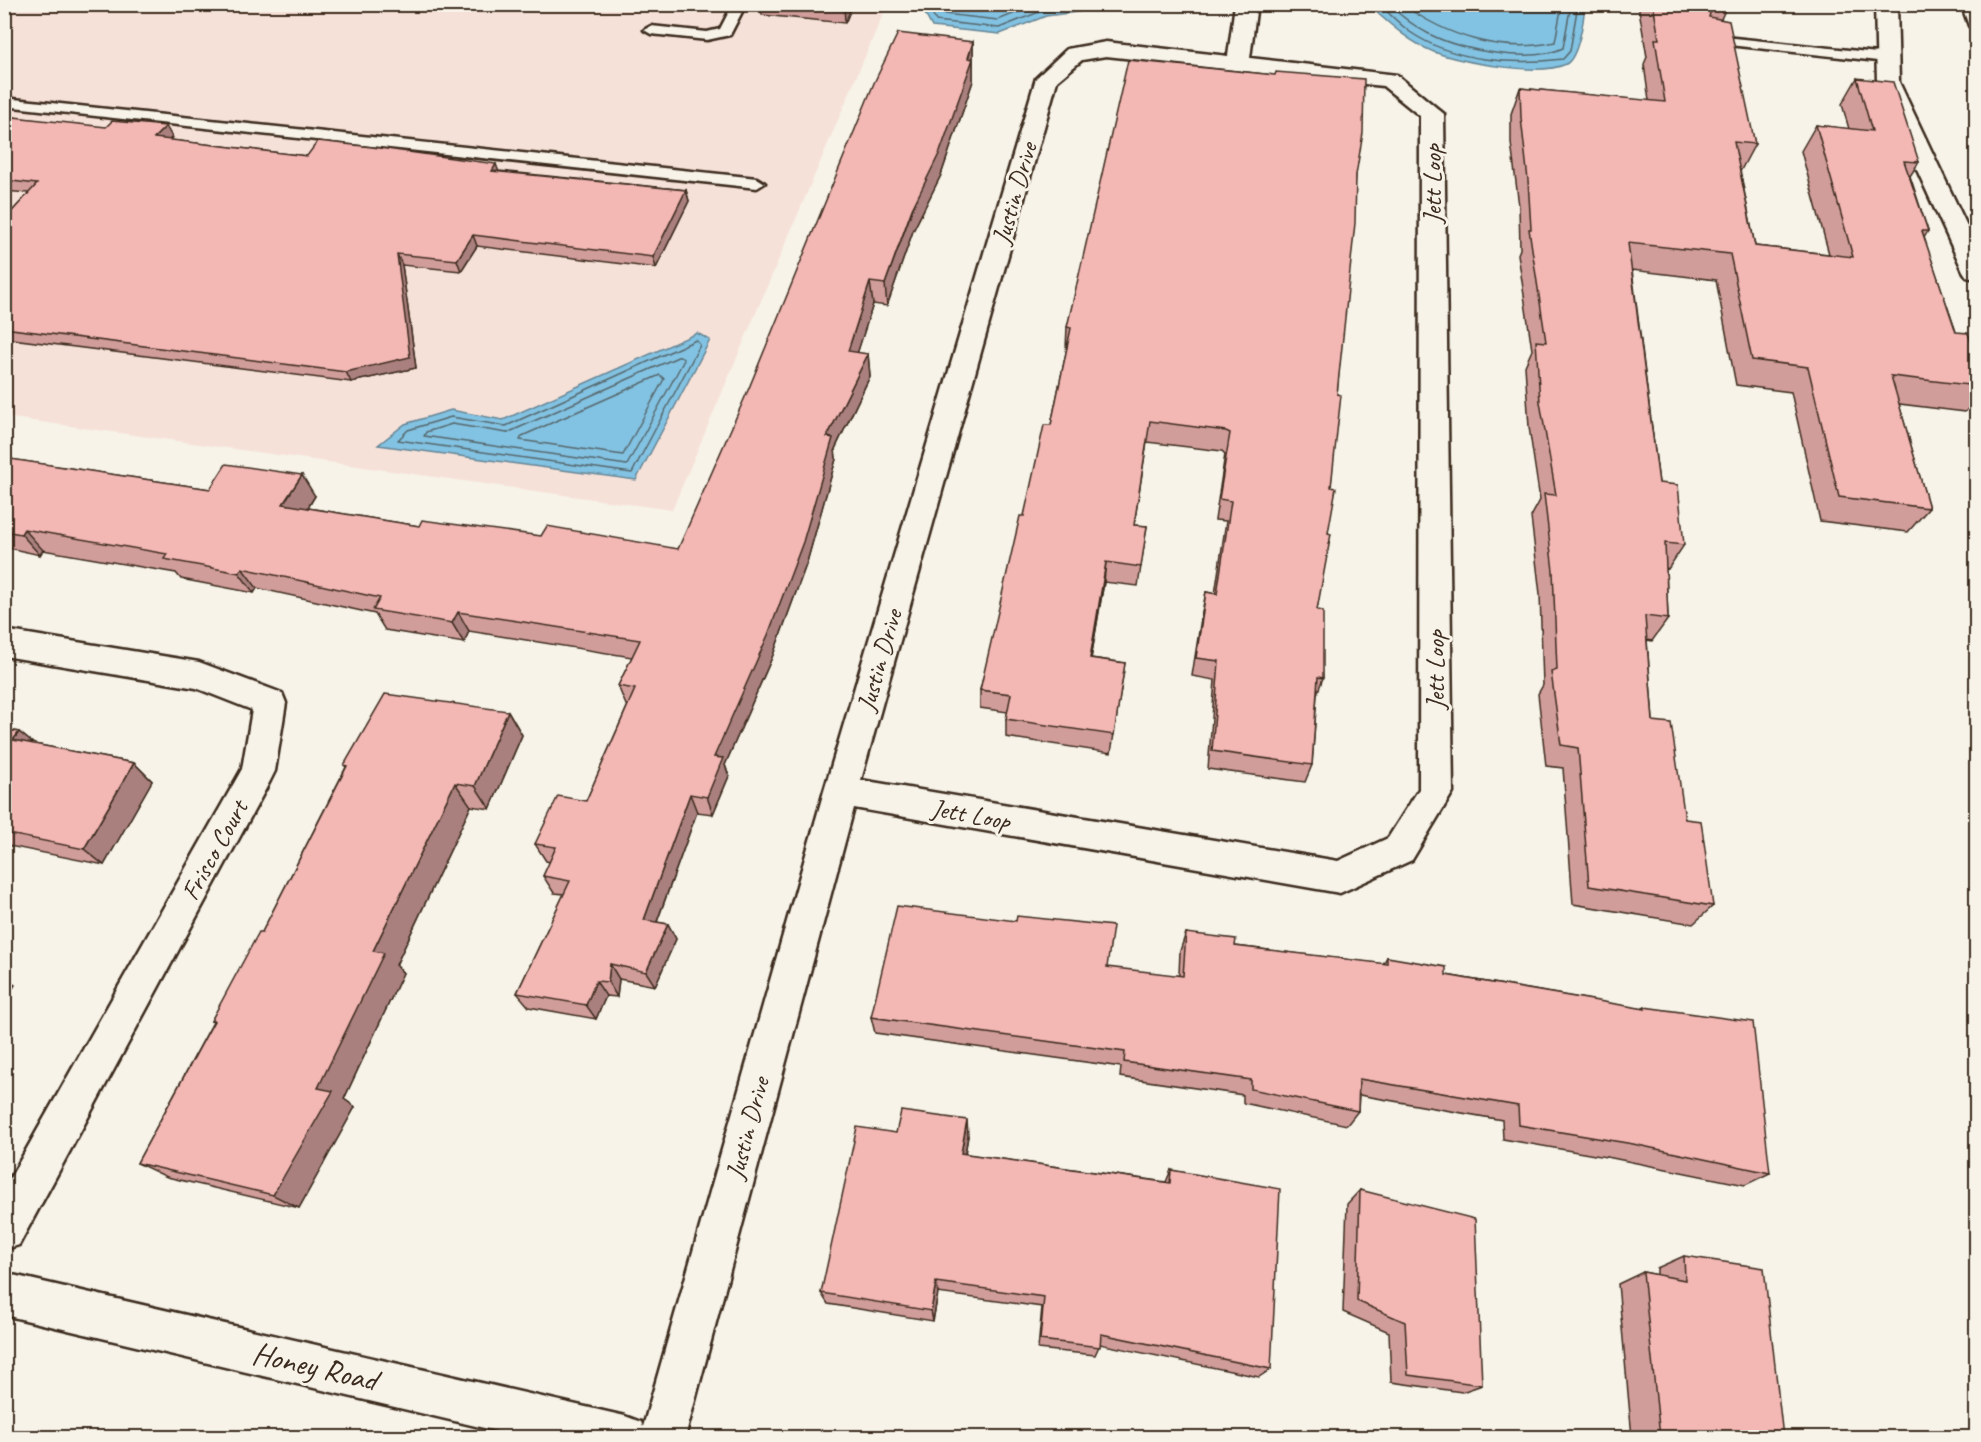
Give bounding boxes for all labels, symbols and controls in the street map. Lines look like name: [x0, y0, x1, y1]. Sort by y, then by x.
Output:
street label: Justin Drive: [984, 136, 1045, 250]
street label: Jett Loop: [1416, 142, 1449, 225]
street label: Justin Drive: [849, 603, 910, 717]
street label: Jett Loop: [1419, 628, 1452, 711]
street label: Jett Loop: [927, 791, 1015, 838]
street label: Frisco Court: [174, 792, 256, 906]
street label: Justin Drive: [718, 1071, 778, 1185]
street label: Honey Road: [249, 1332, 385, 1402]

